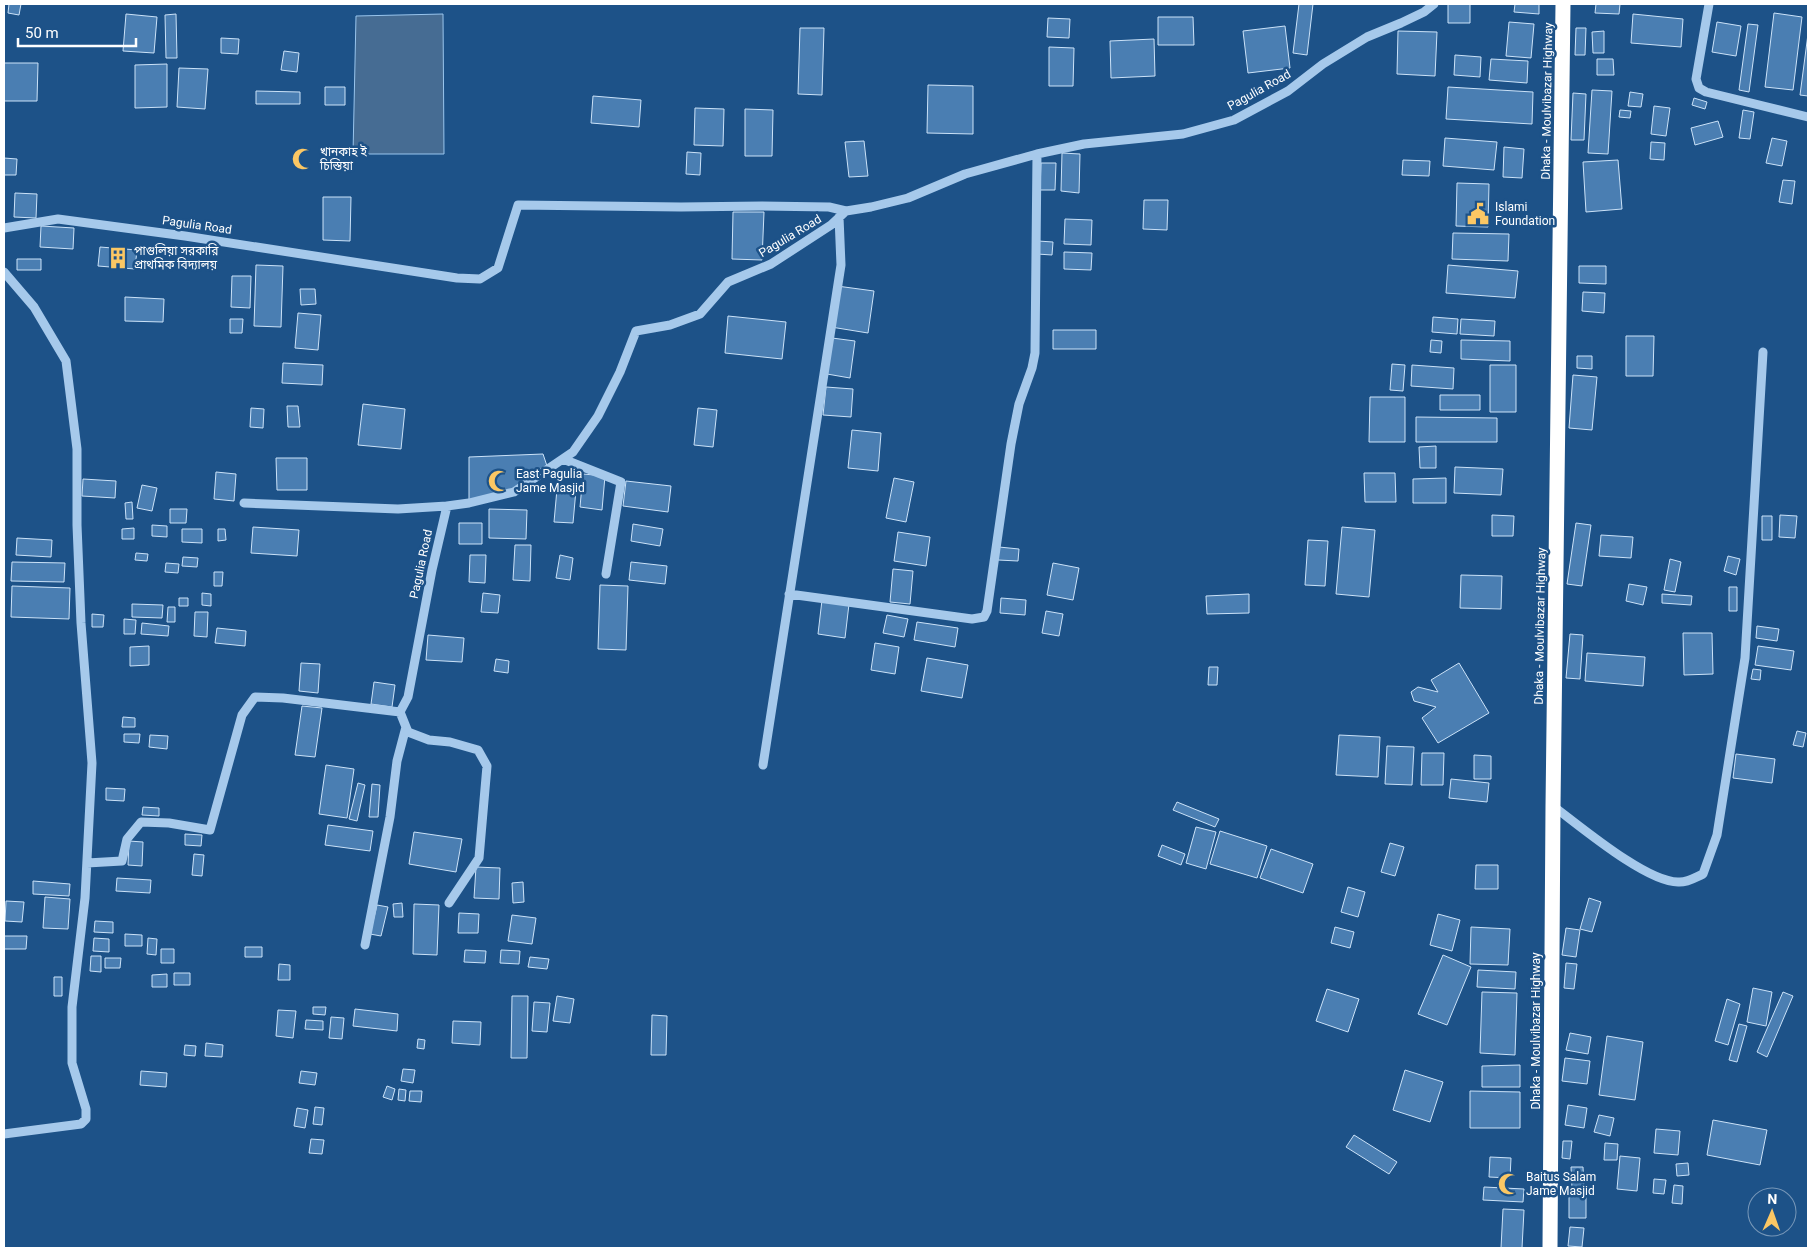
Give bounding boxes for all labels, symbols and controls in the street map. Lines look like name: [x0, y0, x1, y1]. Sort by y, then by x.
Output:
scale bar: [18, 15, 135, 47]
street label: Dhaka - Moulvibazar Highway: [1539, 22, 1555, 180]
text: 50 m: [25, 24, 59, 42]
street label: Pagulia Road: [1225, 67, 1293, 113]
place label: খানকাহ ই চিস্তিয়া: [319, 144, 368, 173]
mosque icon: খানকাহ ই চিস্তিয়া: [290, 146, 316, 172]
place label: Islami Foundation: [1495, 200, 1555, 228]
public building icon: Islami Foundation: [1465, 201, 1491, 227]
street label: Pagulia Road: [756, 212, 824, 260]
street label: Pagulia Road: [161, 213, 233, 237]
place label: পাগুলিয়া সরকারি প্রাথমিক বিদ্যালয়: [134, 243, 219, 272]
building icon: পাগুলিয়া সরকারি প্রাথমিক বিদ্যালয়: [105, 245, 131, 271]
place label: East Pagulia Jame Masjid: [516, 467, 585, 495]
mosque icon: East Pagulia Jame Masjid: [486, 468, 512, 494]
street label: Pagulia Road: [407, 528, 435, 600]
street label: Dhaka - Moulvibazar Highway: [1532, 547, 1548, 705]
street label: Dhaka - Moulvibazar Highway: [1529, 952, 1543, 1110]
place label: Baitus Salam Jame Masjid: [1526, 1170, 1596, 1198]
mosque icon: Baitus Salam Jame Masjid: [1496, 1171, 1522, 1197]
north arrow: [1747, 1187, 1797, 1237]
text: N: [1767, 1191, 1778, 1207]

